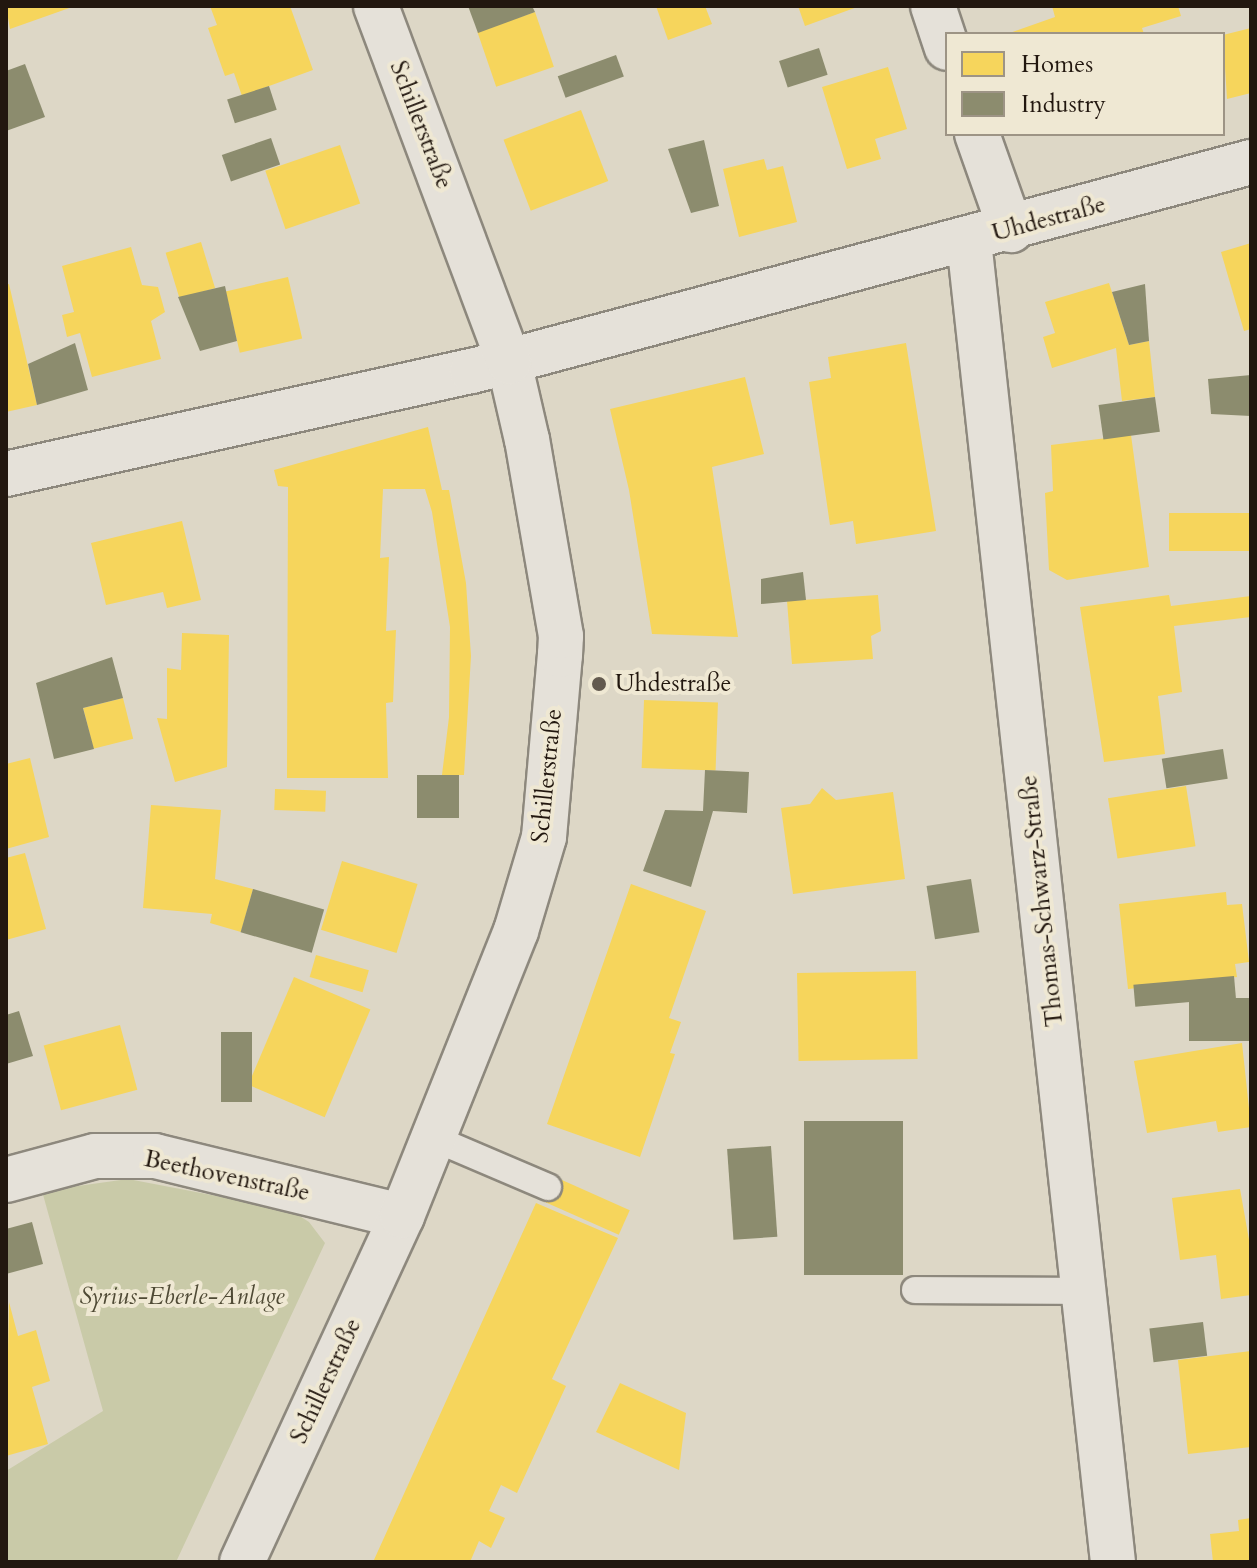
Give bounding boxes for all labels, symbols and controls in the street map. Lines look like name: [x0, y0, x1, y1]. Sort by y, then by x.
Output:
legend: [945, 32, 1225, 136]
text: Homes: [1021, 48, 1093, 81]
street label: Schillerstraße: [383, 57, 459, 193]
text: Industry: [1021, 88, 1106, 121]
street label: Uhdestraße: [989, 190, 1109, 248]
place label: Uhdestraße: [615, 670, 731, 698]
marker: Uhdestraße: [590, 675, 608, 693]
street label: Schillerstraße: [526, 708, 568, 844]
street label: Thomas-Schwarz-Straße: [1014, 774, 1070, 1028]
street label: Beethovenstraße: [142, 1144, 312, 1208]
park label: Syrius-Eberle-Anlage: [80, 1283, 284, 1311]
street label: Schillerstraße: [284, 1314, 368, 1448]

